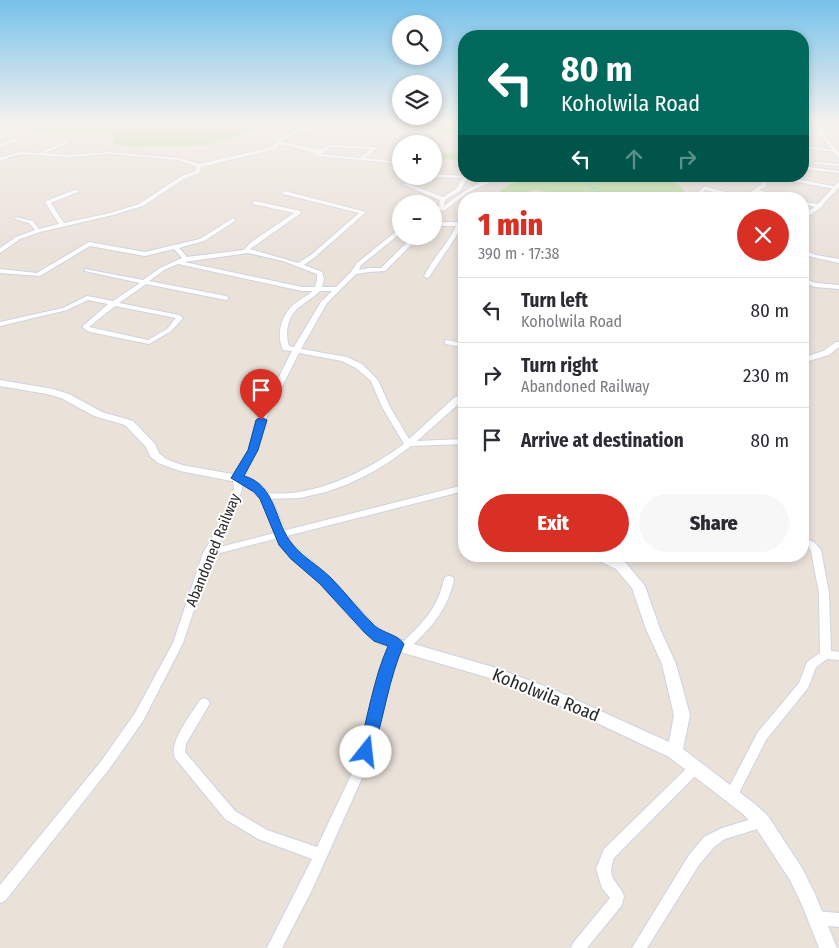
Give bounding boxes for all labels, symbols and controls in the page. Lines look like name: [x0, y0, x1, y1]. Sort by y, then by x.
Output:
map controls: [392, 15, 442, 245]
button: search: [392, 15, 442, 65]
text: 80 m: [561, 48, 633, 90]
icon: left: [478, 50, 543, 115]
button: layers: [392, 75, 442, 125]
text: Koholwila Road: [561, 90, 700, 117]
button: +: [392, 135, 442, 185]
icon: left: [567, 145, 595, 173]
icon: ahead: [620, 145, 648, 173]
icon: right: [673, 145, 701, 173]
button: −: [392, 195, 442, 245]
text: 1 min: [478, 207, 543, 243]
button: close: [737, 209, 789, 261]
text: 390 m · 17:38: [478, 244, 560, 263]
text: Turn left: [521, 289, 588, 312]
icon: left: [478, 296, 506, 324]
text: 80 m: [751, 299, 789, 322]
text: Koholwila Road: [521, 312, 622, 331]
text: Turn right: [521, 354, 598, 377]
icon: right: [478, 361, 506, 389]
text: 230 m: [743, 364, 789, 387]
pin: [240, 369, 282, 420]
icon: arrive: [247, 376, 275, 404]
text: Abandoned Railway: [521, 377, 649, 396]
icon: arrive: [478, 426, 506, 454]
text: Arrive at destination: [521, 429, 684, 452]
text: 80 m: [751, 429, 789, 452]
street label: Abandoned Railway: [182, 491, 244, 609]
button: Exit: [478, 494, 629, 552]
button: Share: [639, 494, 789, 552]
street label: Koholwila Road: [489, 663, 603, 727]
position arrow: [339, 725, 391, 777]

